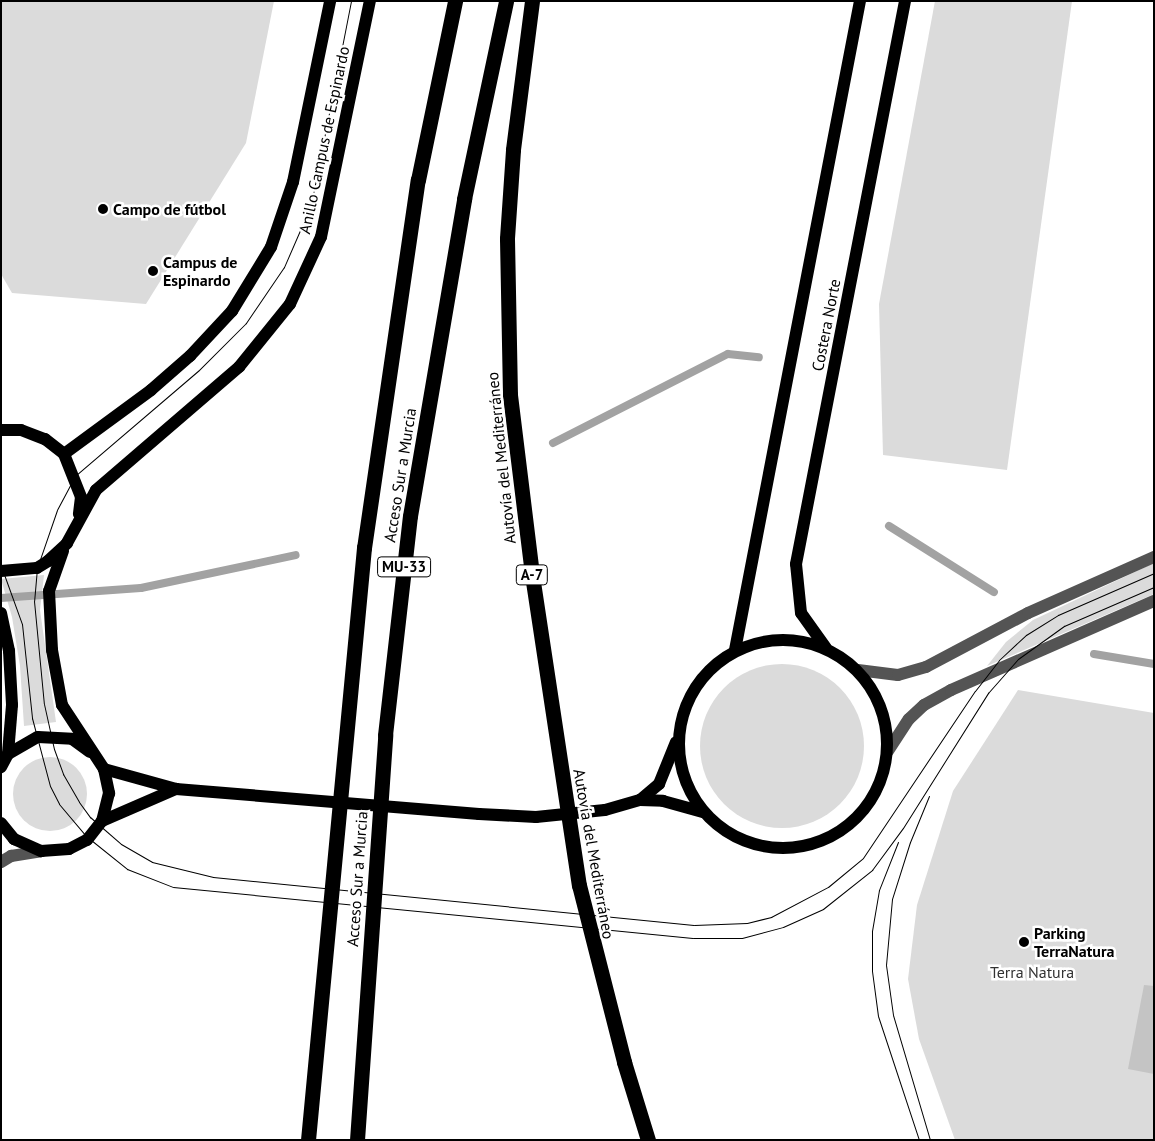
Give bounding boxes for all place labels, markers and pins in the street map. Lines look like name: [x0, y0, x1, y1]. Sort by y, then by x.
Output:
place label: Campo de fútbol: [113, 199, 226, 219]
marker: Campo de fútbol: [97, 203, 109, 215]
place label: Campus de Espinardo: [163, 252, 237, 290]
marker: Campus de Espinardo: [147, 265, 159, 277]
place label: Parking TerraNatura: [1034, 923, 1115, 961]
marker: Parking TerraNatura: [1018, 936, 1030, 948]

